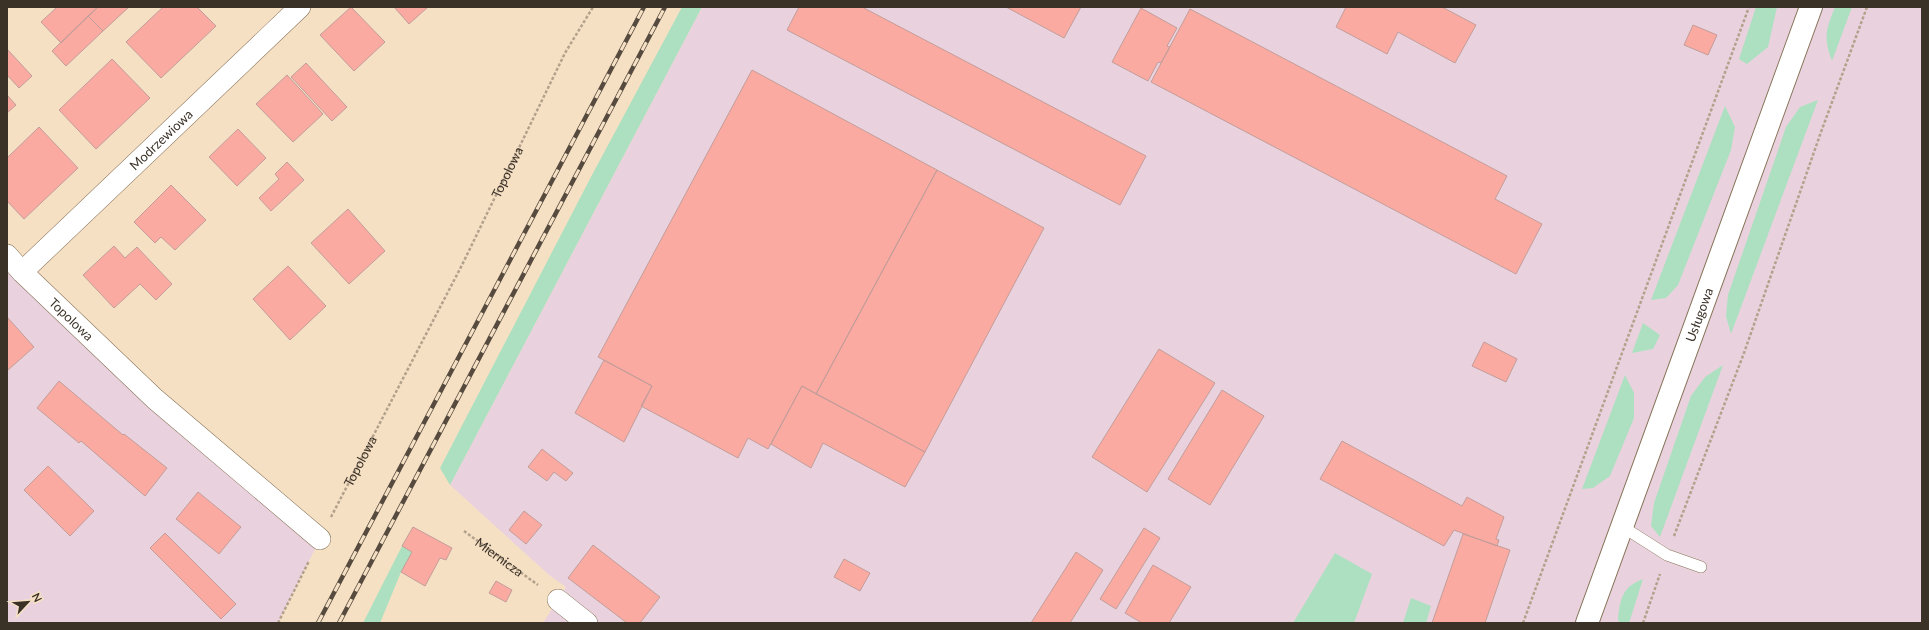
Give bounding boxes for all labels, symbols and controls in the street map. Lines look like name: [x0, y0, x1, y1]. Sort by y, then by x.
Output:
street label: Modrzewiowa: [126, 106, 196, 173]
street label: Topolowa: [488, 144, 526, 201]
street label: Usługowa: [1682, 285, 1716, 344]
street label: Topolowa: [46, 294, 97, 344]
street label: Topolowa: [340, 433, 380, 489]
street label: Miernicza: [472, 534, 527, 580]
north arrow: [8, 582, 48, 622]
text: N: [30, 591, 45, 604]

